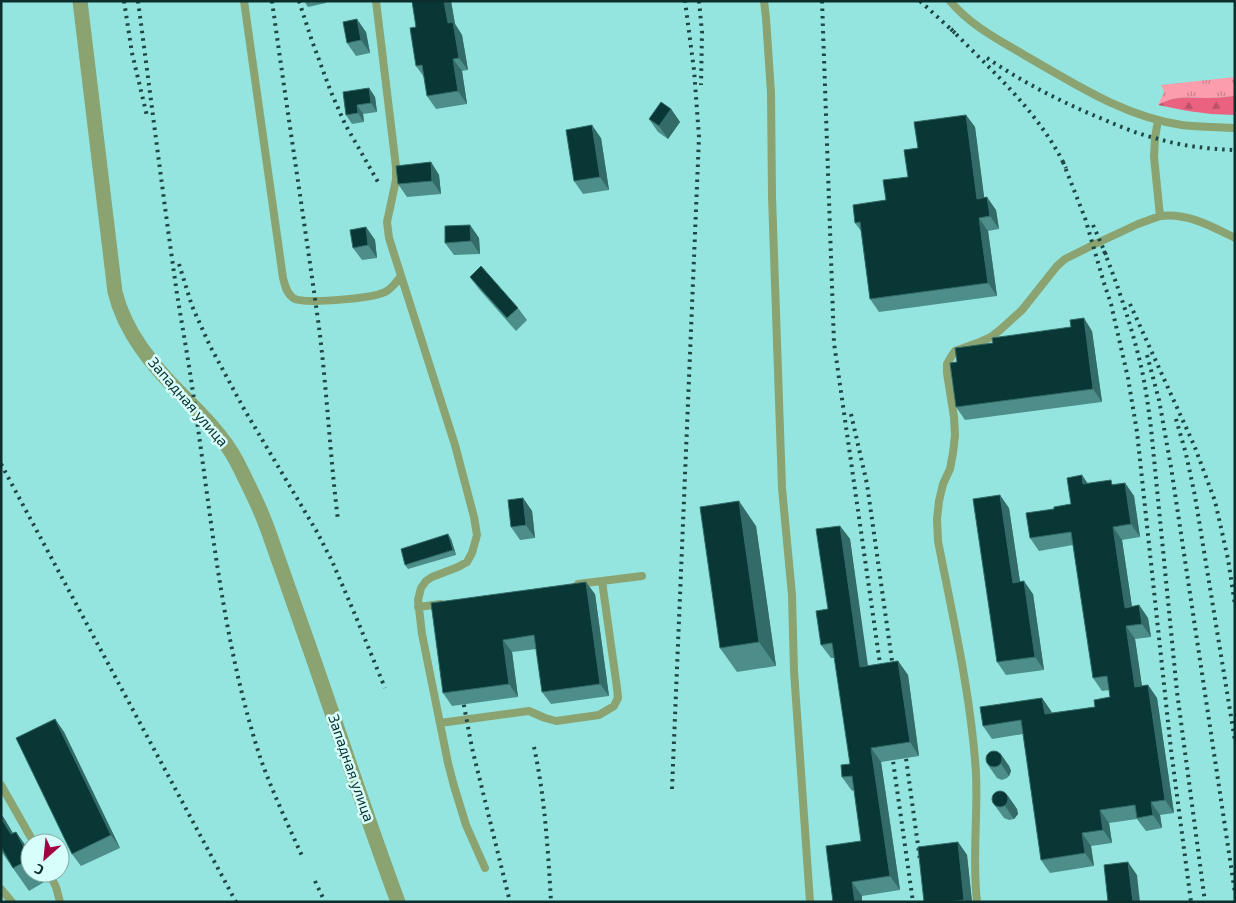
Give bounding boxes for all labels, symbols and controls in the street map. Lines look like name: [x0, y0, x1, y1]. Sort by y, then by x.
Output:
street label: Западная улица: [144, 353, 232, 450]
street label: Западная улица: [324, 711, 379, 824]
north arrow: [20, 833, 70, 883]
text: С: [31, 861, 46, 879]

